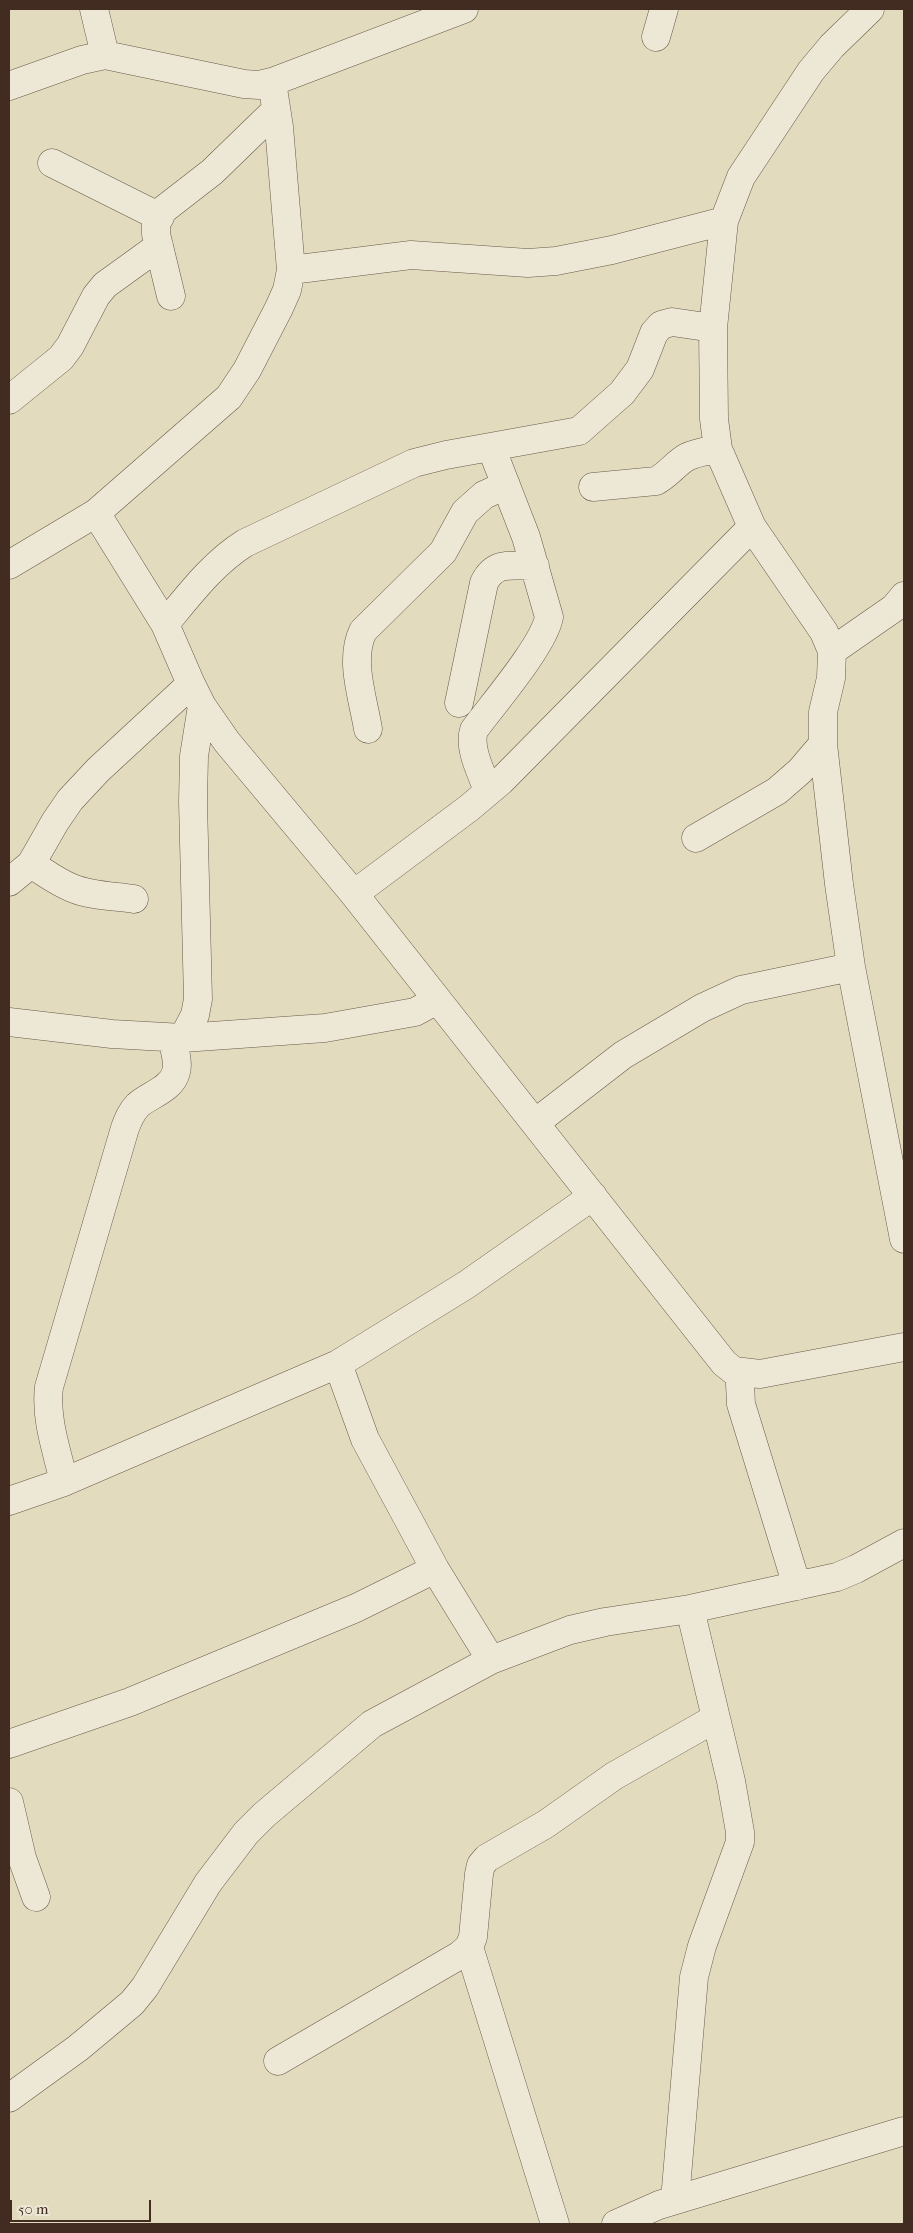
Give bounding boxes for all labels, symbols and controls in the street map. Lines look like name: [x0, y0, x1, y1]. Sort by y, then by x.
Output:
scale bar: [12, 2190, 154, 2222]
text: 50 m: [18, 2200, 48, 2218]

